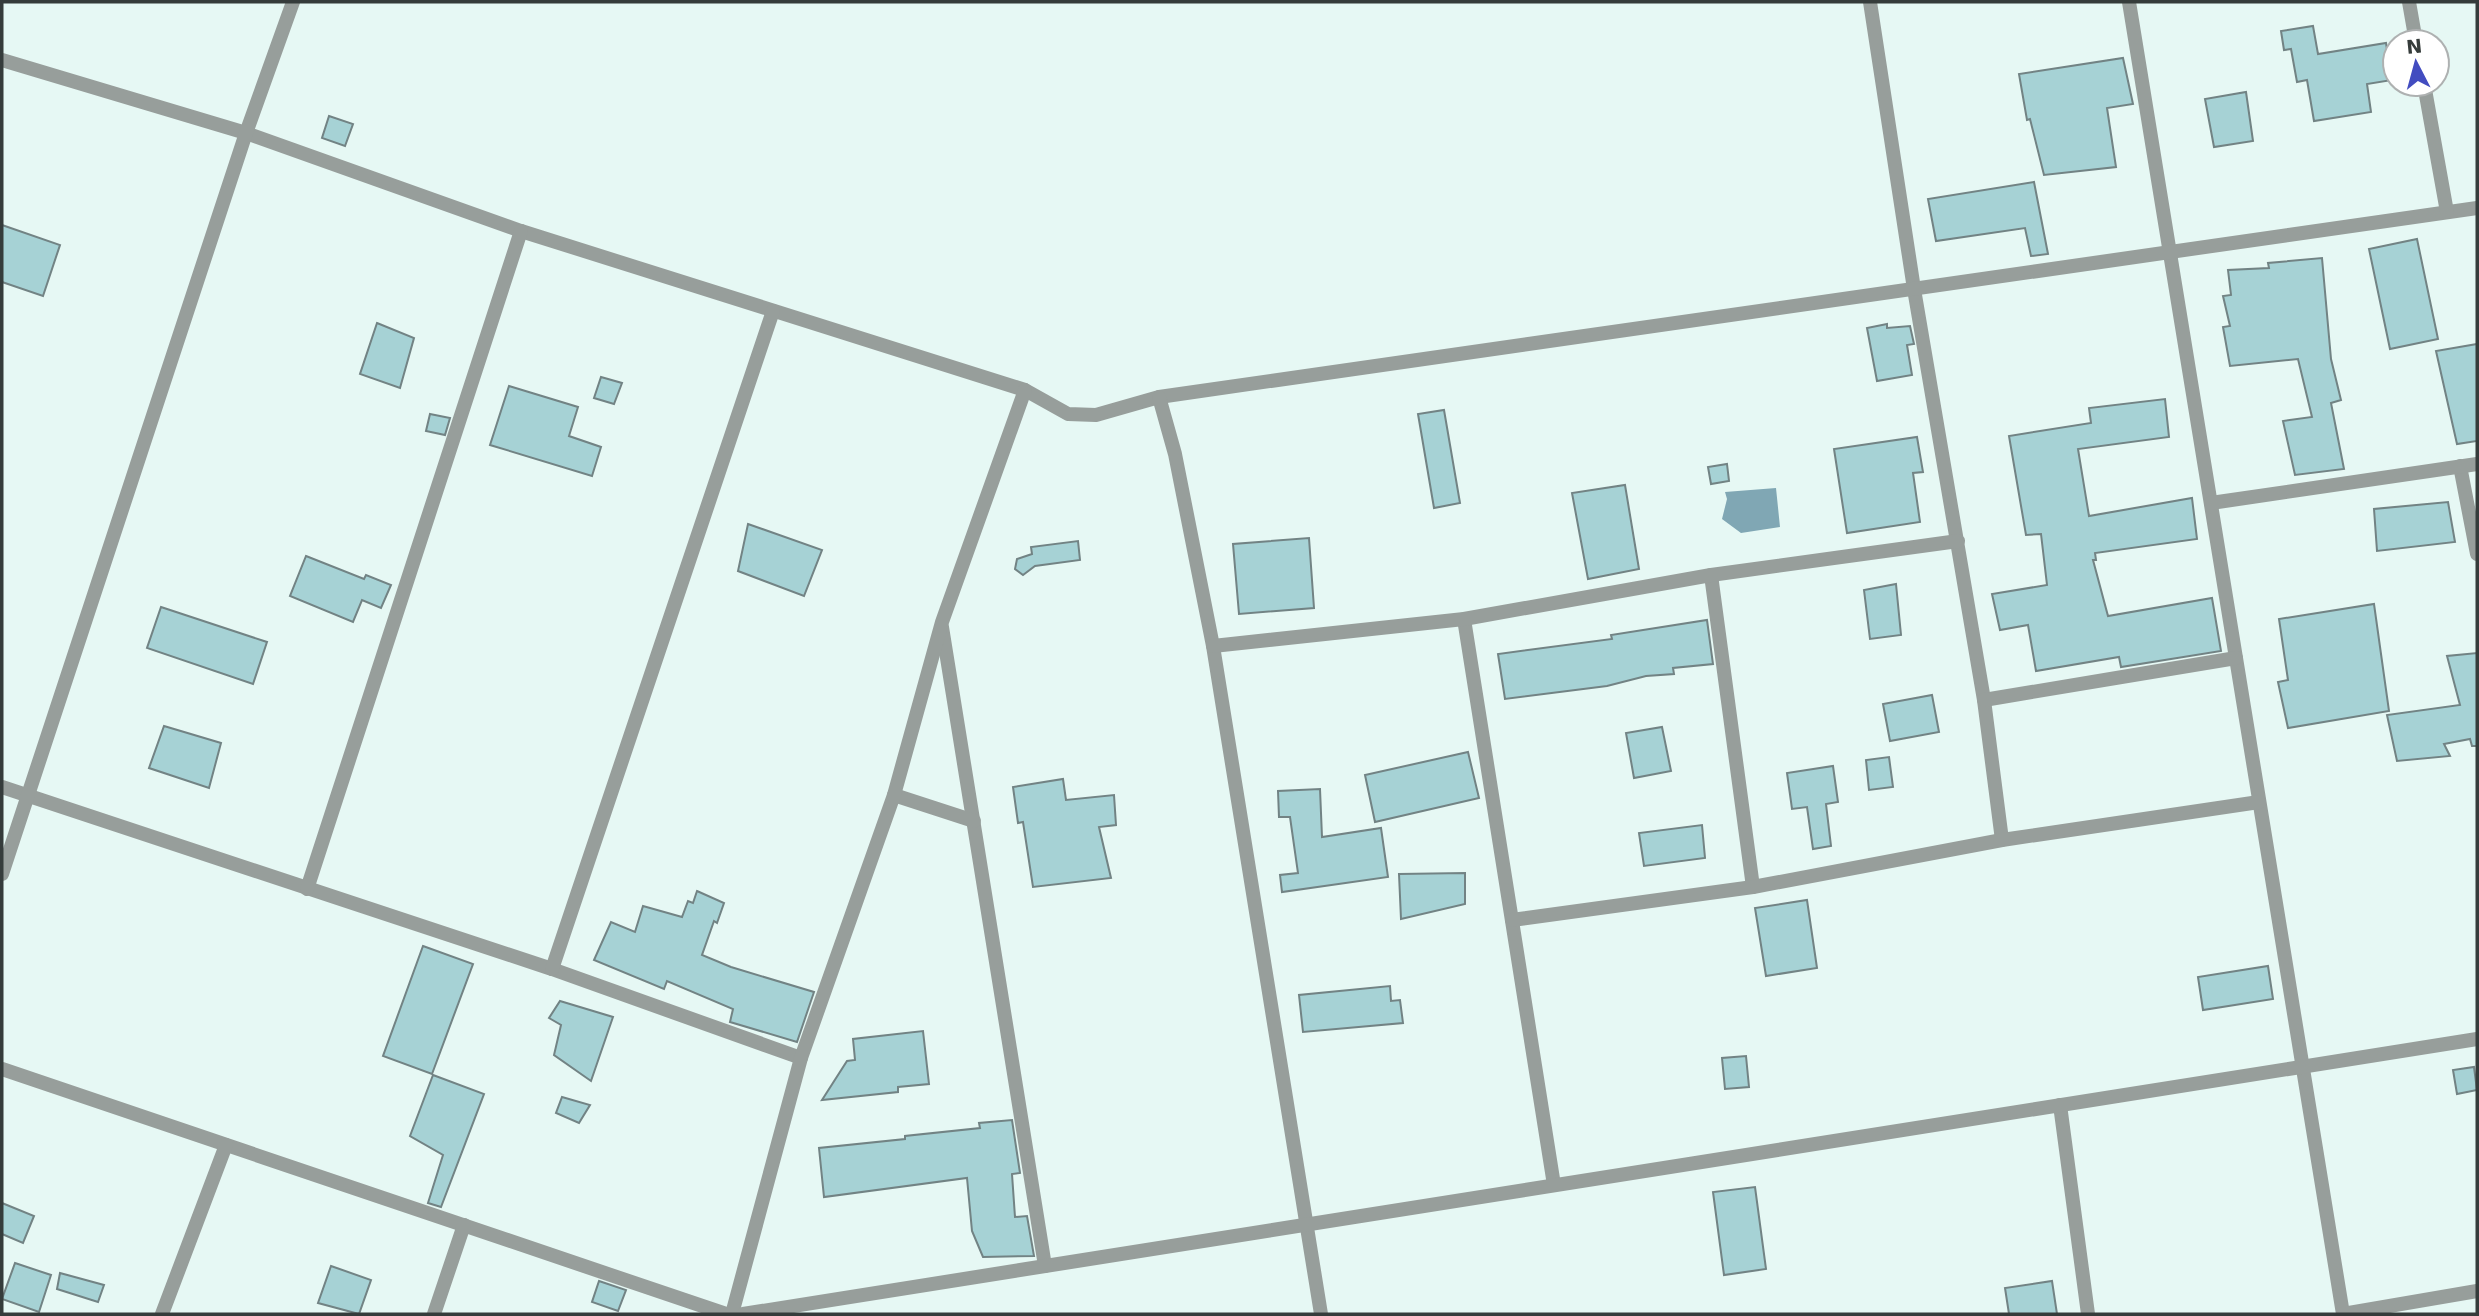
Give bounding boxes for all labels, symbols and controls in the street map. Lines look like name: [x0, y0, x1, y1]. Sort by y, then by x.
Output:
north arrow: [2381, 28, 2451, 98]
text: N: [2405, 34, 2423, 58]

